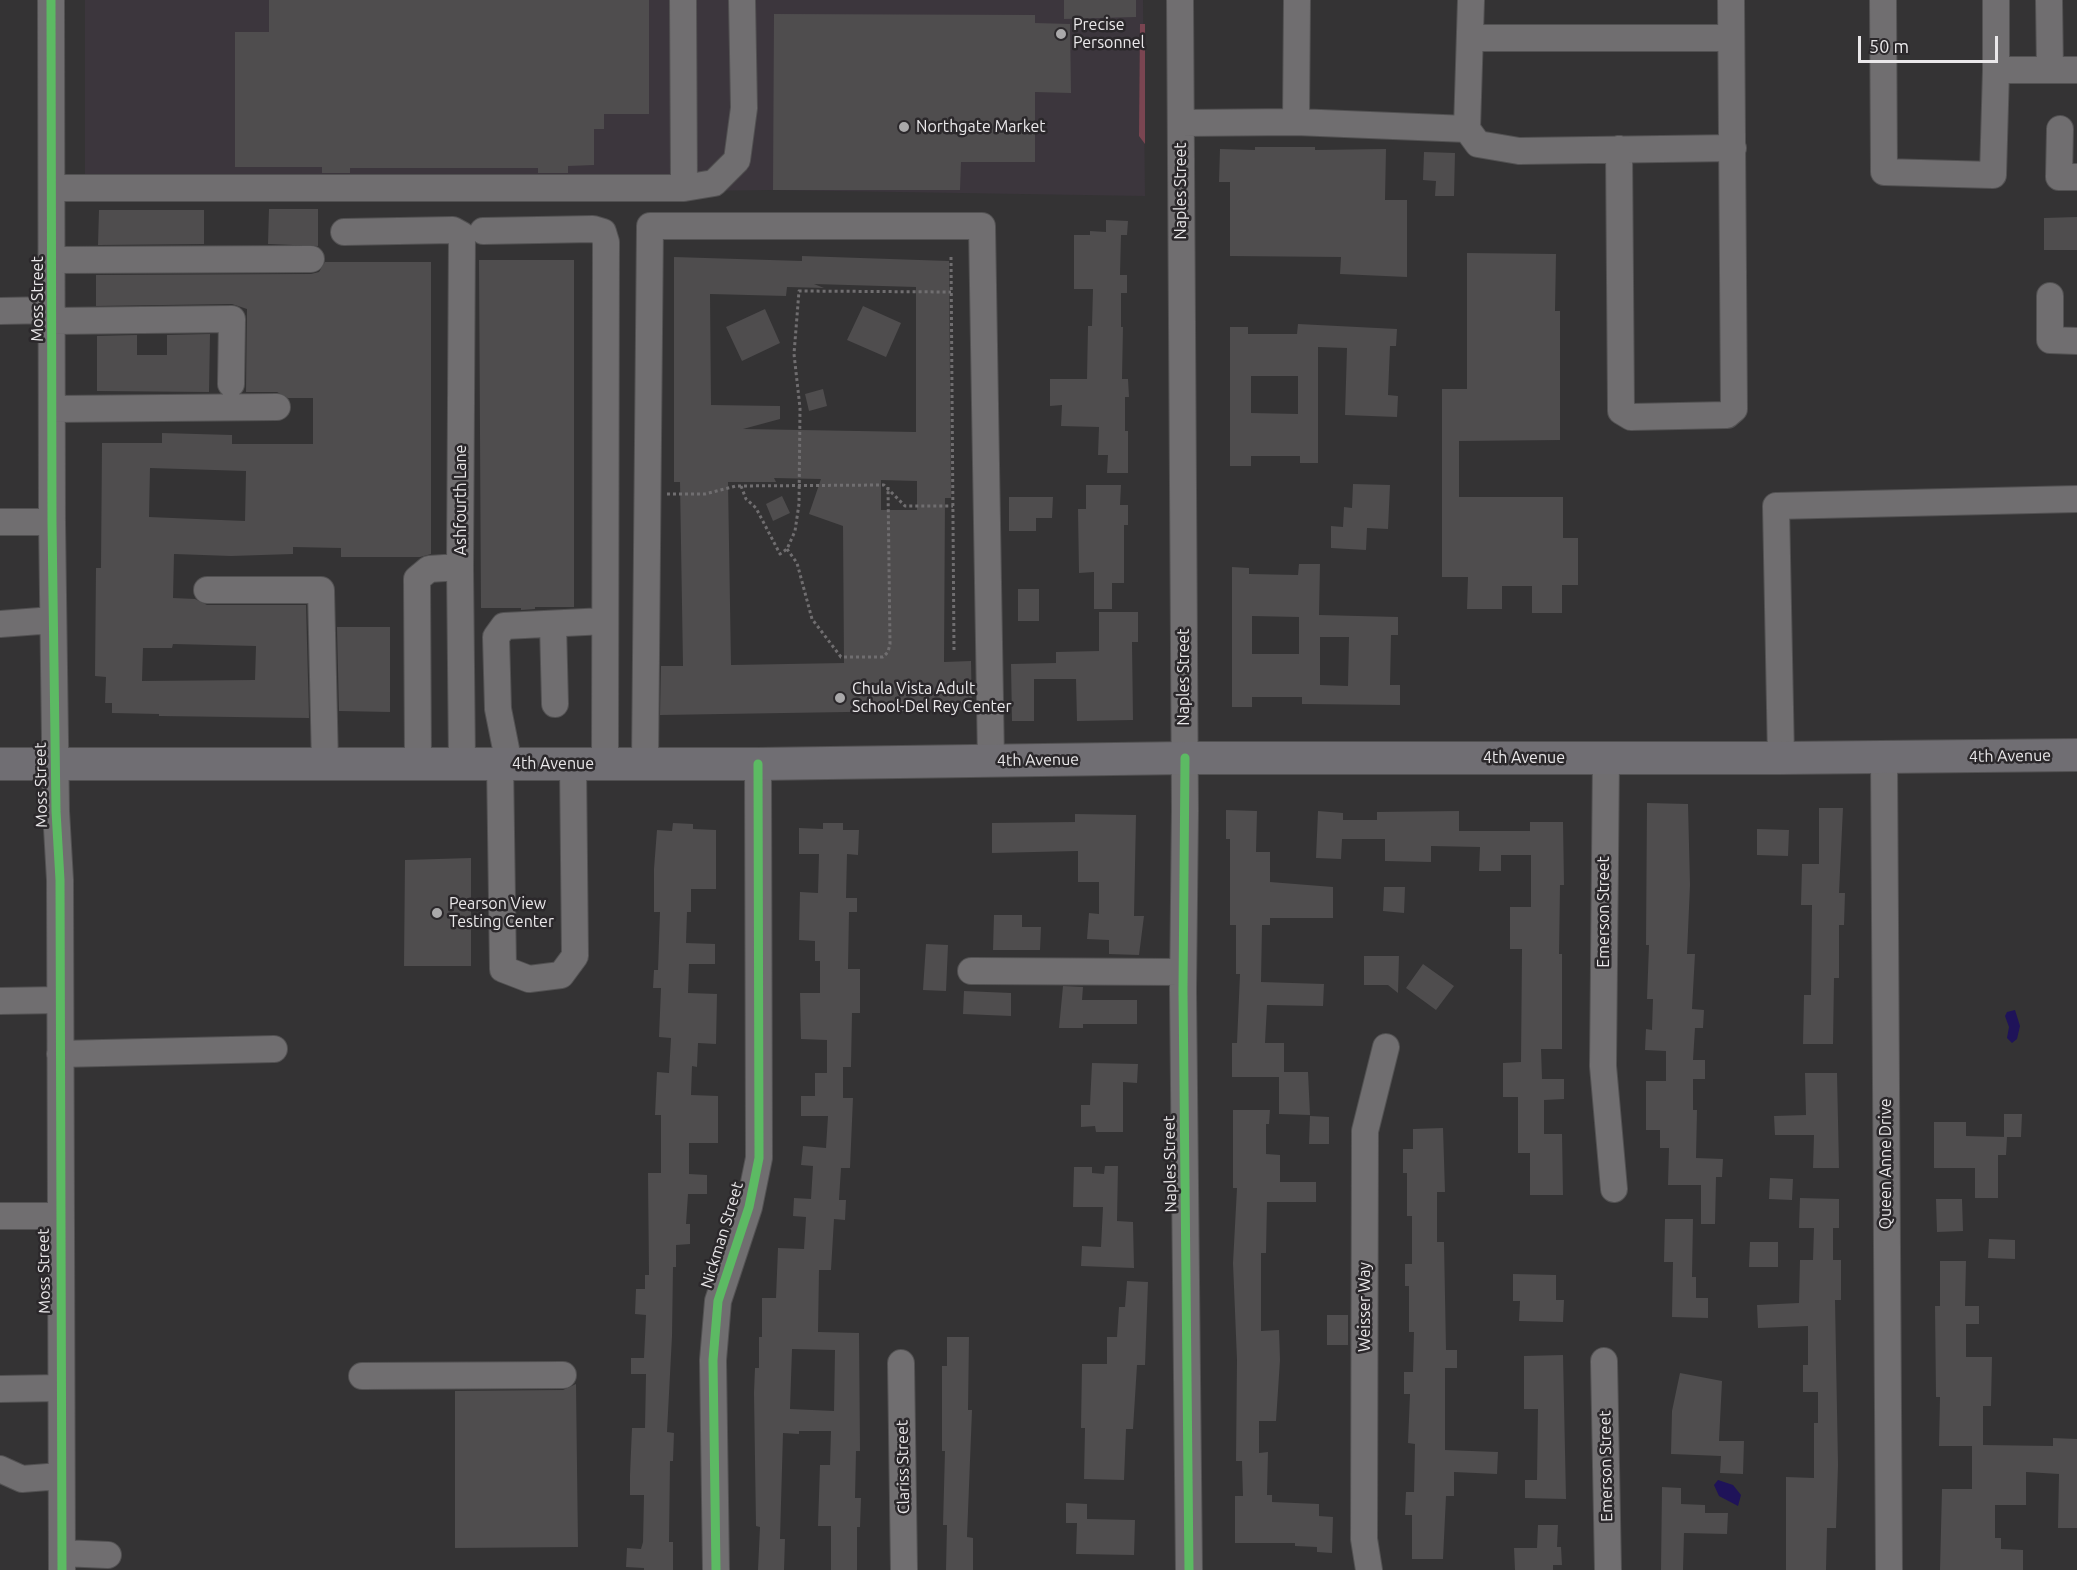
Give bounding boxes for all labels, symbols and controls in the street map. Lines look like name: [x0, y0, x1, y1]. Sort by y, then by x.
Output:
place label: Precise Personnel: [1073, 15, 1145, 53]
scale bar: [1861, 24, 2000, 62]
marker: Precise Personnel: [1054, 27, 1068, 41]
text: 50 m: [1869, 36, 1909, 56]
place label: Northgate Market: [916, 117, 1046, 137]
marker: Northgate Market: [897, 120, 911, 134]
street label: Naples Street: [1171, 142, 1191, 240]
street label: Moss Street: [28, 256, 48, 342]
street label: Ashfourth Lane: [451, 445, 471, 555]
street label: Naples Street: [1174, 628, 1194, 726]
place label: Chula Vista Adult School-Del Rey Center: [852, 679, 1012, 717]
marker: Chula Vista Adult School-Del Rey Center: [833, 691, 847, 705]
street label: Moss Street: [31, 742, 51, 828]
street label: 4th Avenue: [1969, 746, 2051, 766]
street label: 4th Avenue: [1483, 748, 1565, 768]
street label: 4th Avenue: [997, 750, 1079, 770]
street label: 4th Avenue: [512, 754, 594, 774]
street label: Emerson Street: [1594, 856, 1614, 968]
place label: Pearson View Testing Center: [449, 894, 554, 932]
marker: Pearson View Testing Center: [430, 906, 444, 920]
street label: Queen Anne Drive: [1876, 1098, 1896, 1230]
street label: Naples Street: [1160, 1115, 1180, 1213]
street label: Nickman Street: [697, 1179, 747, 1291]
street label: Moss Street: [34, 1228, 54, 1314]
street label: Weisser Way: [1355, 1262, 1375, 1352]
street label: Emerson Street: [1595, 1410, 1617, 1522]
street label: Clariss Street: [893, 1420, 913, 1514]

